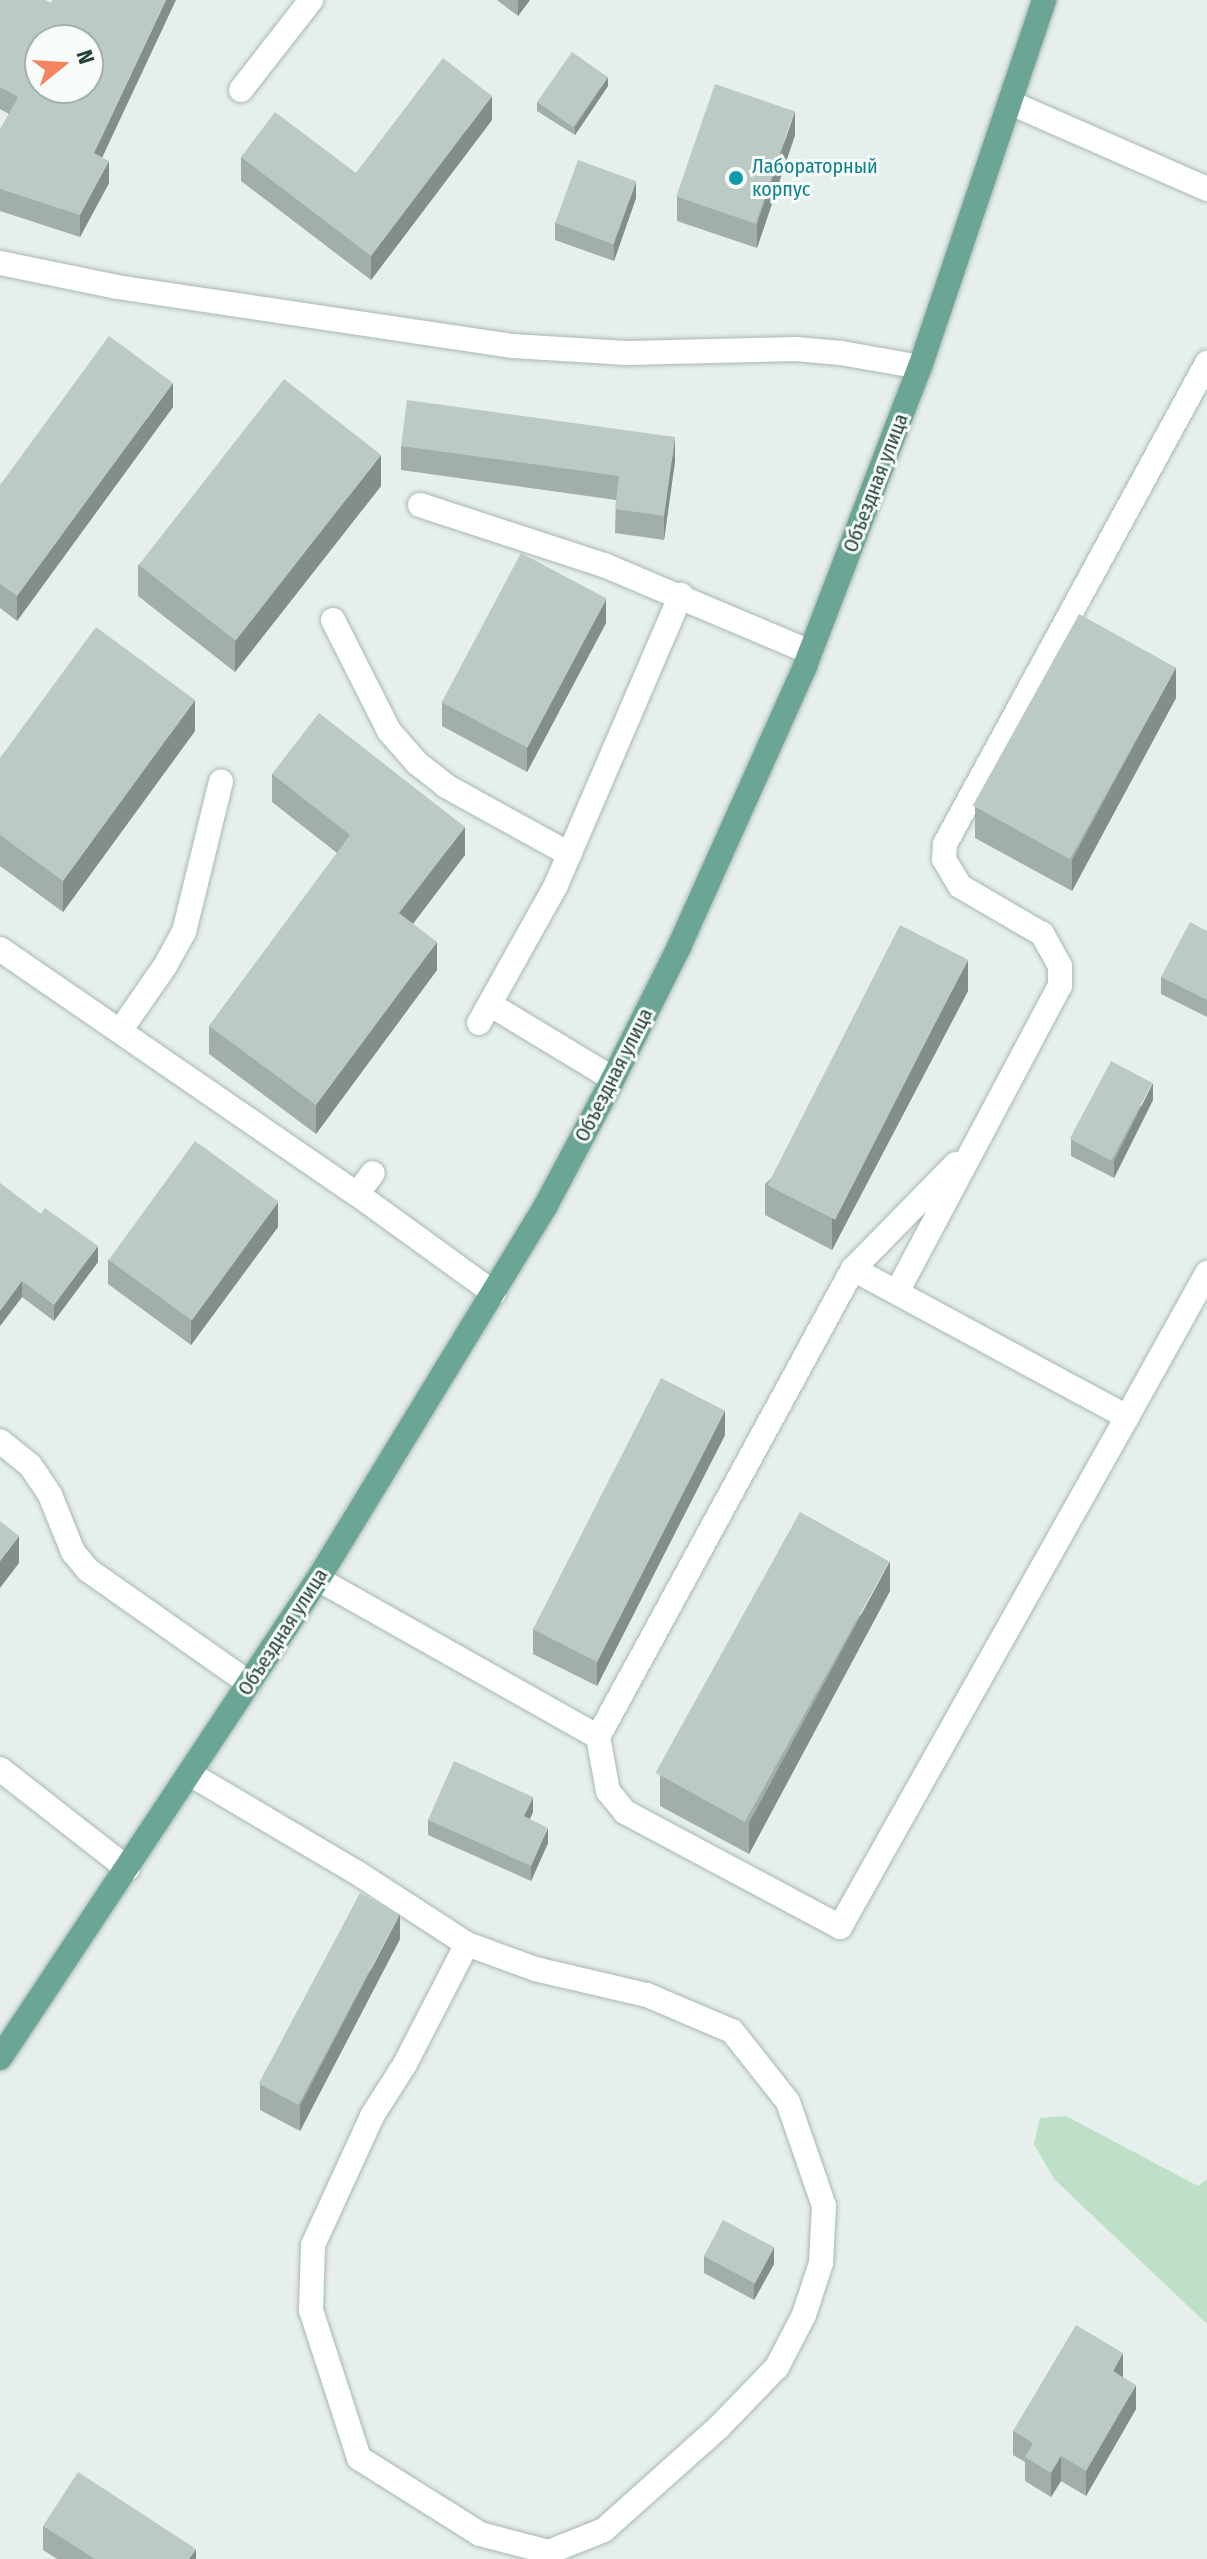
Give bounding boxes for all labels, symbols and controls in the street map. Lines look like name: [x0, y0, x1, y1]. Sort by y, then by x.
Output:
north arrow: [24, 24, 104, 104]
text: N: [71, 47, 100, 67]
place label: Лабораторный корпус: [752, 154, 878, 201]
marker: Лабораторный корпус: [727, 169, 745, 187]
street label: Объездная улица: [839, 410, 913, 556]
street label: Объездная улица: [570, 1004, 658, 1146]
street label: Объездная улица: [233, 1564, 333, 1700]

